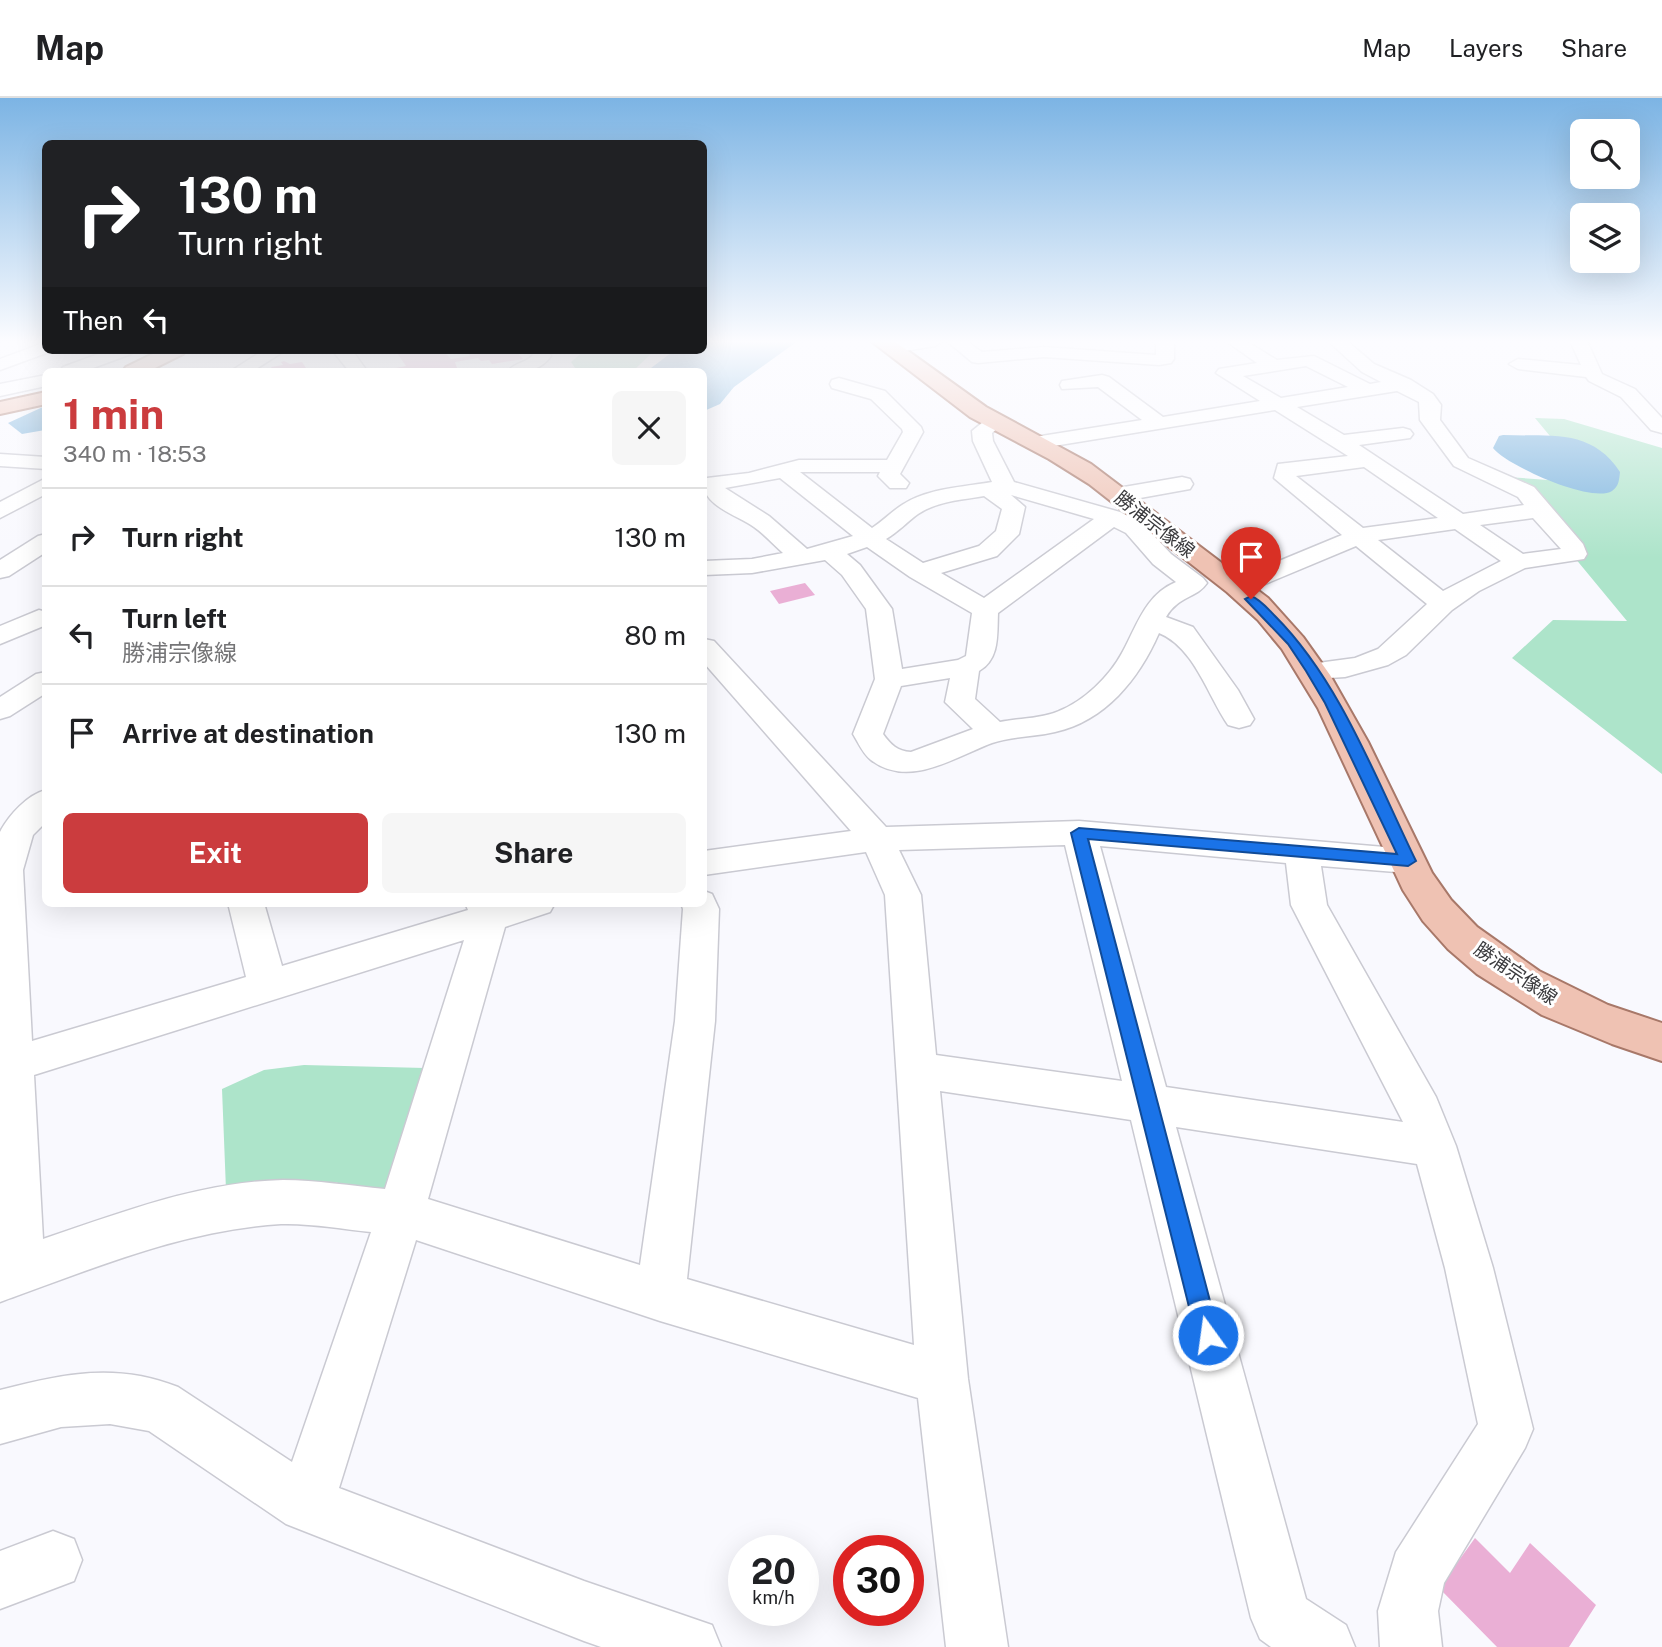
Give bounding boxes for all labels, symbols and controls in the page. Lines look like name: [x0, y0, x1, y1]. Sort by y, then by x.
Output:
text: Map: [35, 29, 104, 67]
text: Map: [1362, 34, 1411, 62]
text: Layers: [1449, 34, 1523, 62]
text: Share: [1561, 34, 1627, 62]
map controls: [1570, 119, 1640, 273]
button: search: [1570, 119, 1640, 189]
text: 130 m: [178, 166, 318, 224]
icon: right: [63, 168, 154, 259]
button: layers: [1570, 203, 1640, 273]
text: Turn right: [178, 225, 323, 262]
icon: left: [137, 301, 175, 339]
text: Then: [63, 305, 123, 336]
text: 1 min: [63, 389, 164, 438]
button: close: [612, 391, 686, 465]
text: 340 m · 18:53: [63, 440, 206, 467]
street label: 勝浦宗像線: [1111, 486, 1199, 562]
icon: right: [63, 518, 101, 556]
text: Turn right: [122, 522, 244, 553]
text: 130 m: [614, 522, 686, 553]
pin: [1221, 527, 1281, 599]
icon: arrive: [1232, 538, 1270, 576]
text: Turn left: [122, 603, 227, 634]
icon: left: [63, 616, 101, 654]
text: 80 m: [625, 620, 686, 651]
text: 勝浦宗像線: [122, 639, 237, 666]
icon: arrive: [63, 714, 101, 752]
text: Arrive at destination: [122, 718, 374, 749]
text: 130 m: [614, 718, 686, 749]
button: Exit: [63, 813, 368, 893]
button: Share: [382, 813, 686, 893]
street label: 勝浦宗像線: [1470, 937, 1562, 1009]
position arrow: [1171, 1298, 1245, 1372]
speed limit sign: 30: [833, 1535, 924, 1626]
text: 20: [751, 1551, 796, 1592]
text: km/h: [752, 1587, 795, 1608]

